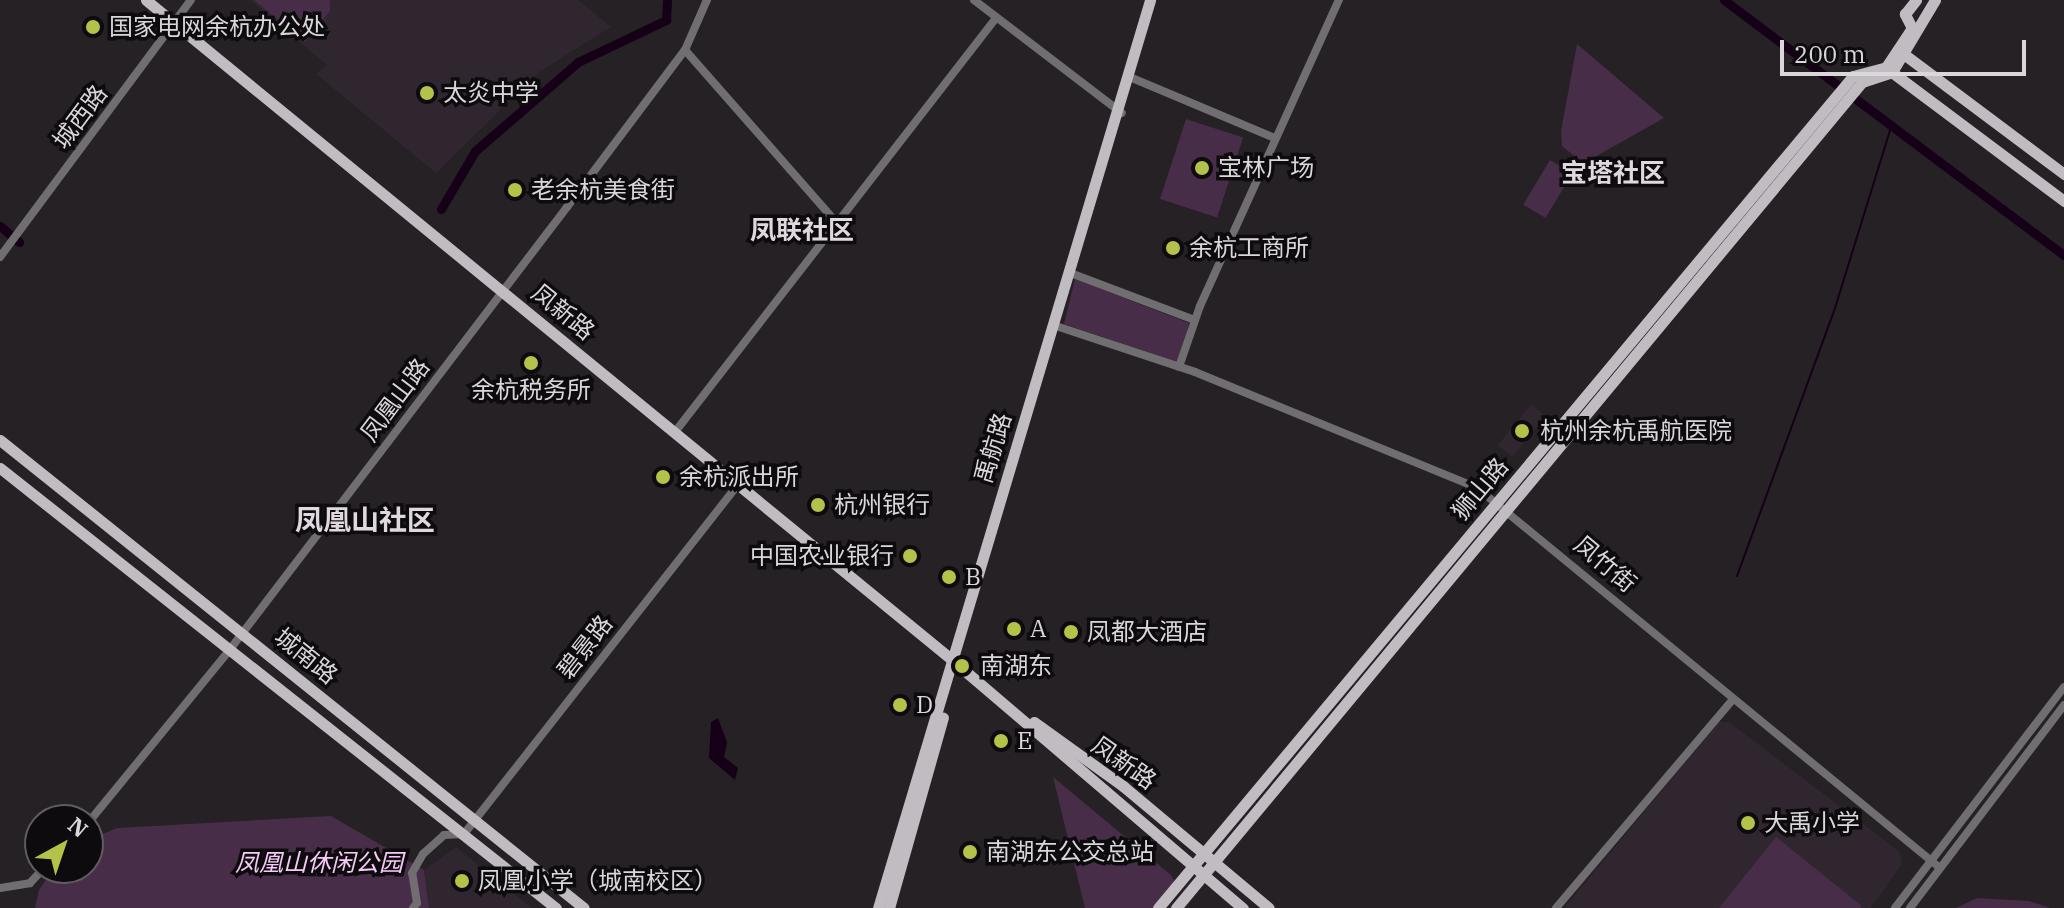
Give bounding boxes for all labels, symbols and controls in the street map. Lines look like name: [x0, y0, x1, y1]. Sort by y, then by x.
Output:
place label: 国家电网余杭办公处: [109, 13, 325, 41]
marker: 国家电网余杭办公处: [84, 18, 102, 36]
scale bar: [1784, 24, 2030, 74]
text: 200 m: [1794, 38, 1866, 70]
place label: 太炎中学: [443, 79, 539, 107]
street label: 城西路: [47, 80, 113, 154]
marker: 太炎中学: [418, 84, 436, 102]
place label: 宝林广场: [1218, 154, 1314, 182]
district label: 宝塔社区: [1561, 157, 1665, 189]
marker: 宝林广场: [1193, 159, 1211, 177]
place label: 老余杭美食街: [531, 176, 675, 204]
marker: 老余杭美食街: [506, 181, 524, 199]
district label: 凤联社区: [750, 214, 854, 246]
place label: 余杭工商所: [1189, 234, 1309, 262]
marker: 余杭工商所: [1164, 239, 1182, 257]
street label: 凤新路: [526, 278, 600, 346]
street label: 凤凰山路: [355, 353, 435, 447]
marker: 余杭税务所: [522, 354, 540, 372]
place label: 余杭税务所: [471, 376, 591, 404]
street label: 禹航路: [969, 409, 1017, 487]
place label: 杭州余杭禹航医院: [1540, 417, 1732, 445]
marker: 杭州余杭禹航医院: [1511, 420, 1533, 442]
street label: 狮山路: [1446, 452, 1514, 526]
place label: 余杭派出所: [679, 463, 799, 491]
marker: 余杭派出所: [654, 468, 672, 486]
place label: 杭州银行: [834, 491, 930, 519]
marker: 杭州银行: [809, 496, 827, 514]
district label: 凤凰山社区: [295, 503, 435, 537]
street label: 凤竹街: [1568, 530, 1642, 598]
place label: 中国农业银行: [750, 542, 894, 570]
marker: 中国农业银行: [901, 547, 919, 565]
place label: B: [965, 563, 981, 591]
marker: B: [940, 568, 958, 586]
street label: 碧景路: [551, 610, 619, 684]
place label: A: [1030, 615, 1046, 643]
place label: 凤都大酒店: [1087, 618, 1207, 646]
marker: A: [1005, 620, 1023, 638]
street label: 城南路: [269, 622, 343, 690]
marker: 凤都大酒店: [1062, 623, 1080, 641]
place label: 南湖东: [980, 652, 1052, 680]
marker: 南湖东: [951, 655, 973, 677]
place label: D: [916, 691, 933, 719]
marker: D: [891, 696, 909, 714]
place label: E: [1017, 727, 1032, 755]
street label: 凤新路: [1086, 731, 1162, 795]
marker: E: [992, 732, 1010, 750]
north arrow: [24, 804, 104, 884]
place label: 大禹小学: [1764, 809, 1860, 837]
text: N: [62, 810, 94, 843]
marker: 大禹小学: [1739, 814, 1757, 832]
place label: 南湖东公交总站: [986, 838, 1154, 866]
marker: 南湖东公交总站: [961, 843, 979, 861]
park label: 凤凰山休闲公园: [235, 849, 403, 877]
place label: 凤凰小学（城南校区）: [478, 867, 718, 895]
marker: 凤凰小学（城南校区）: [453, 872, 471, 890]

